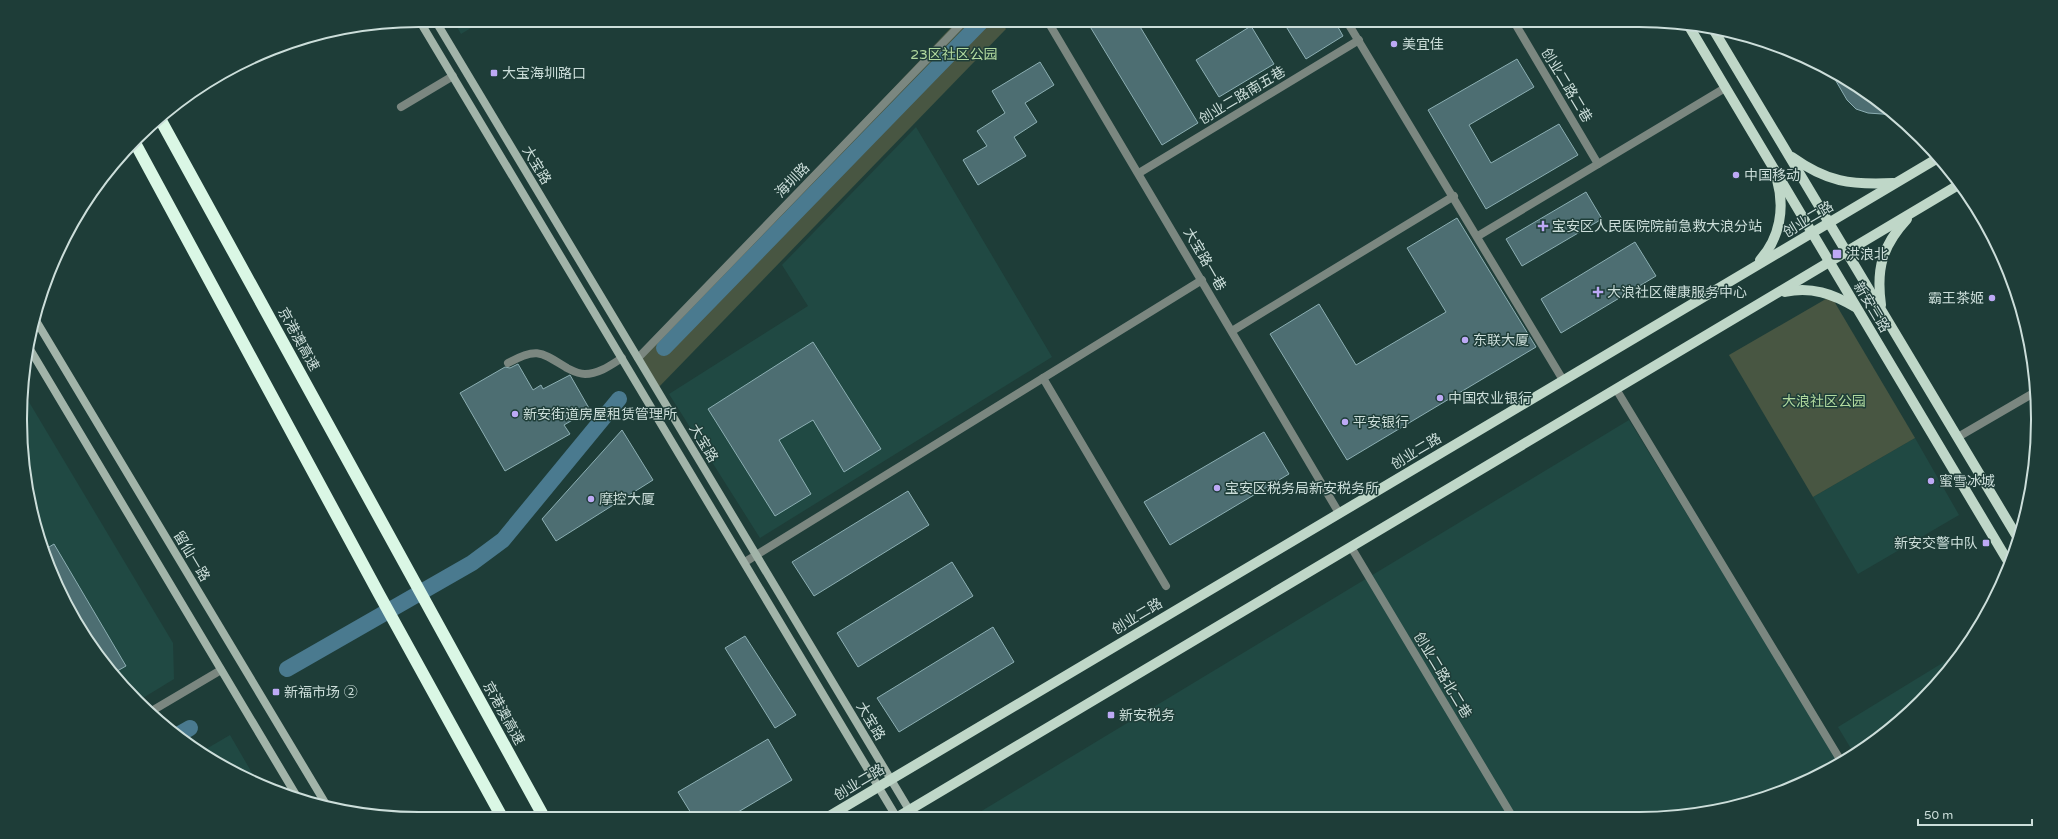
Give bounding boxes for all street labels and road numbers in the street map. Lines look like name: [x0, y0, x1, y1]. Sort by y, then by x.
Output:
street label: 创业二路二巷: [1538, 45, 1595, 126]
street label: 创业二路南五巷: [1196, 63, 1289, 128]
street label: 大宝路: [518, 143, 555, 188]
street label: 海圳路: [772, 159, 813, 201]
street label: 创业二路: [1780, 198, 1837, 241]
street label: 大宝路一巷: [1180, 225, 1229, 294]
street label: 新安三路: [1850, 279, 1893, 336]
street label: 京港澳高速: [274, 305, 323, 374]
street label: 大宝路: [685, 421, 722, 466]
street label: 创业二路: [1388, 430, 1445, 473]
street label: 留仙一路: [170, 528, 213, 585]
street label: 创业二路: [1109, 595, 1166, 638]
street label: 创业二路北二巷: [1410, 629, 1475, 722]
street label: 京港澳高速: [479, 679, 528, 748]
street label: 大宝路: [852, 699, 889, 744]
street label: 创业二路: [831, 761, 888, 804]

